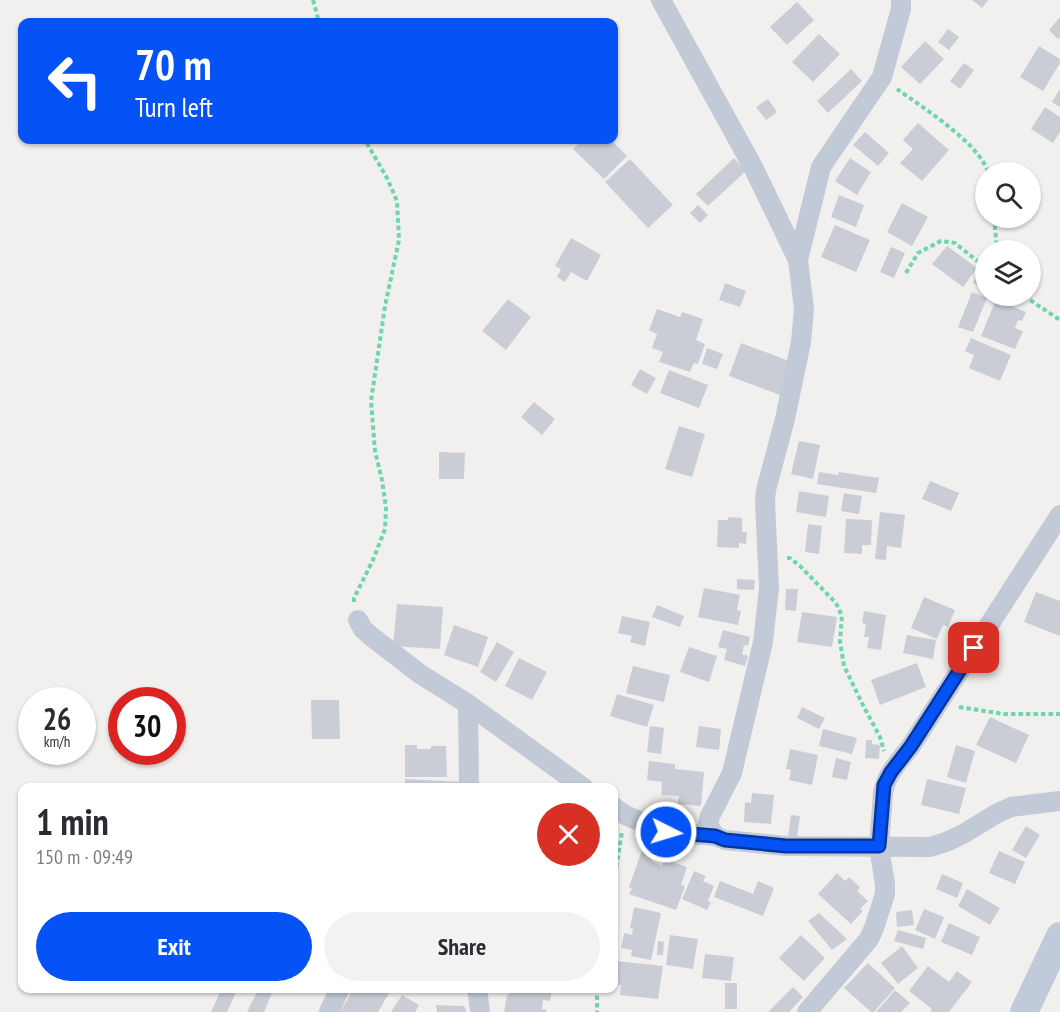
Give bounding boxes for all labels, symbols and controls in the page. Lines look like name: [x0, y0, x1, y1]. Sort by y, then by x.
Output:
text: 70 m: [135, 37, 212, 92]
icon: left: [36, 42, 114, 120]
text: Turn left: [135, 90, 213, 124]
map controls: [975, 162, 1041, 306]
button: search: [975, 162, 1041, 228]
button: layers: [975, 240, 1041, 306]
pin: [948, 622, 999, 673]
icon: arrive: [957, 631, 990, 664]
speed limit sign: 30: [108, 687, 186, 765]
text: 26: [43, 699, 71, 738]
text: km/h: [44, 732, 70, 751]
text: 1 min: [36, 798, 109, 845]
position arrow: [634, 800, 698, 864]
button: close: [537, 803, 600, 866]
text: 150 m · 09:49: [36, 844, 133, 870]
button: Exit: [36, 912, 312, 981]
button: Share: [324, 912, 600, 981]

